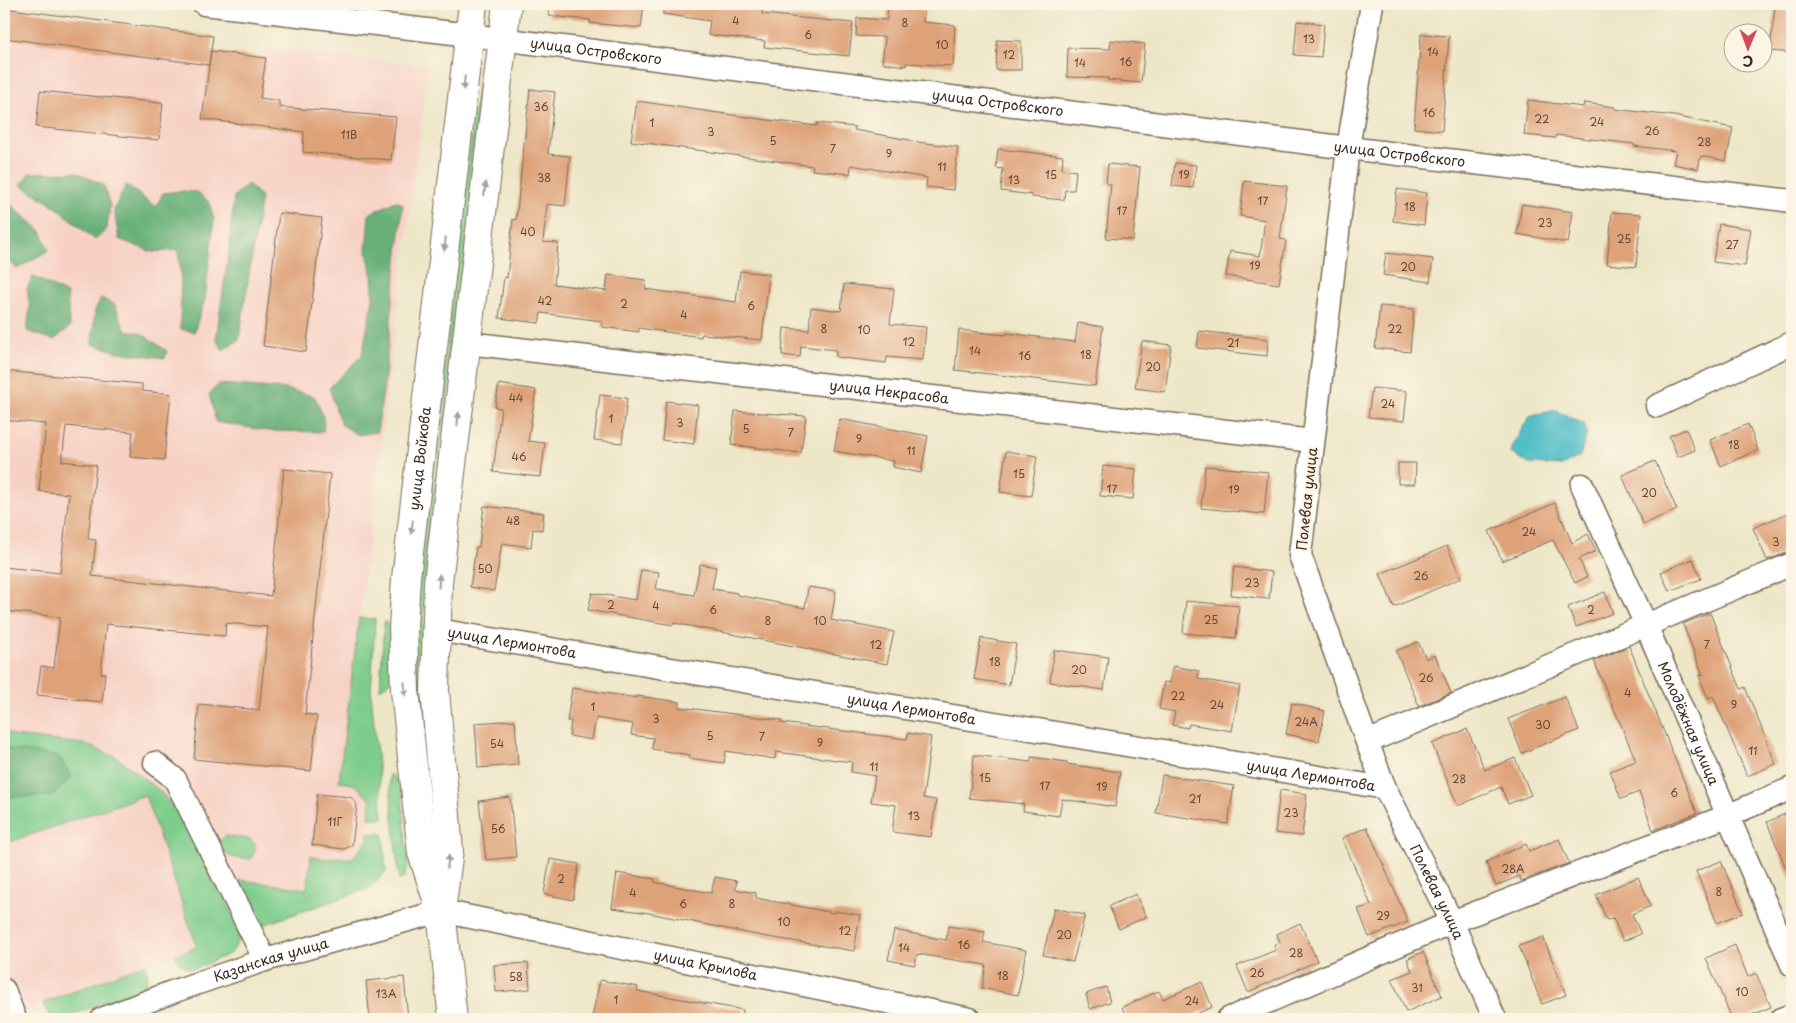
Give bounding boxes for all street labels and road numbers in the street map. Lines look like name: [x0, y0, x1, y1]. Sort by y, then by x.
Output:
street label: улица Островского: [529, 32, 663, 70]
street label: улица Островского: [931, 84, 1065, 121]
street label: улица Островского: [1333, 135, 1467, 172]
street label: улица Некрасова: [829, 374, 950, 409]
street label: улица Войкова: [403, 405, 436, 511]
street label: Полевая улица: [1291, 446, 1322, 552]
street label: улица Лермонтова: [446, 621, 578, 663]
street label: Молодёжная улица: [1653, 658, 1725, 789]
street label: улица Лермонтова: [846, 688, 978, 730]
street label: улица Лермонтова: [1245, 754, 1377, 796]
street label: Полевая улица: [1405, 841, 1470, 943]
street label: Казанская улица: [210, 932, 331, 987]
street label: улица Крылова: [652, 944, 760, 985]

